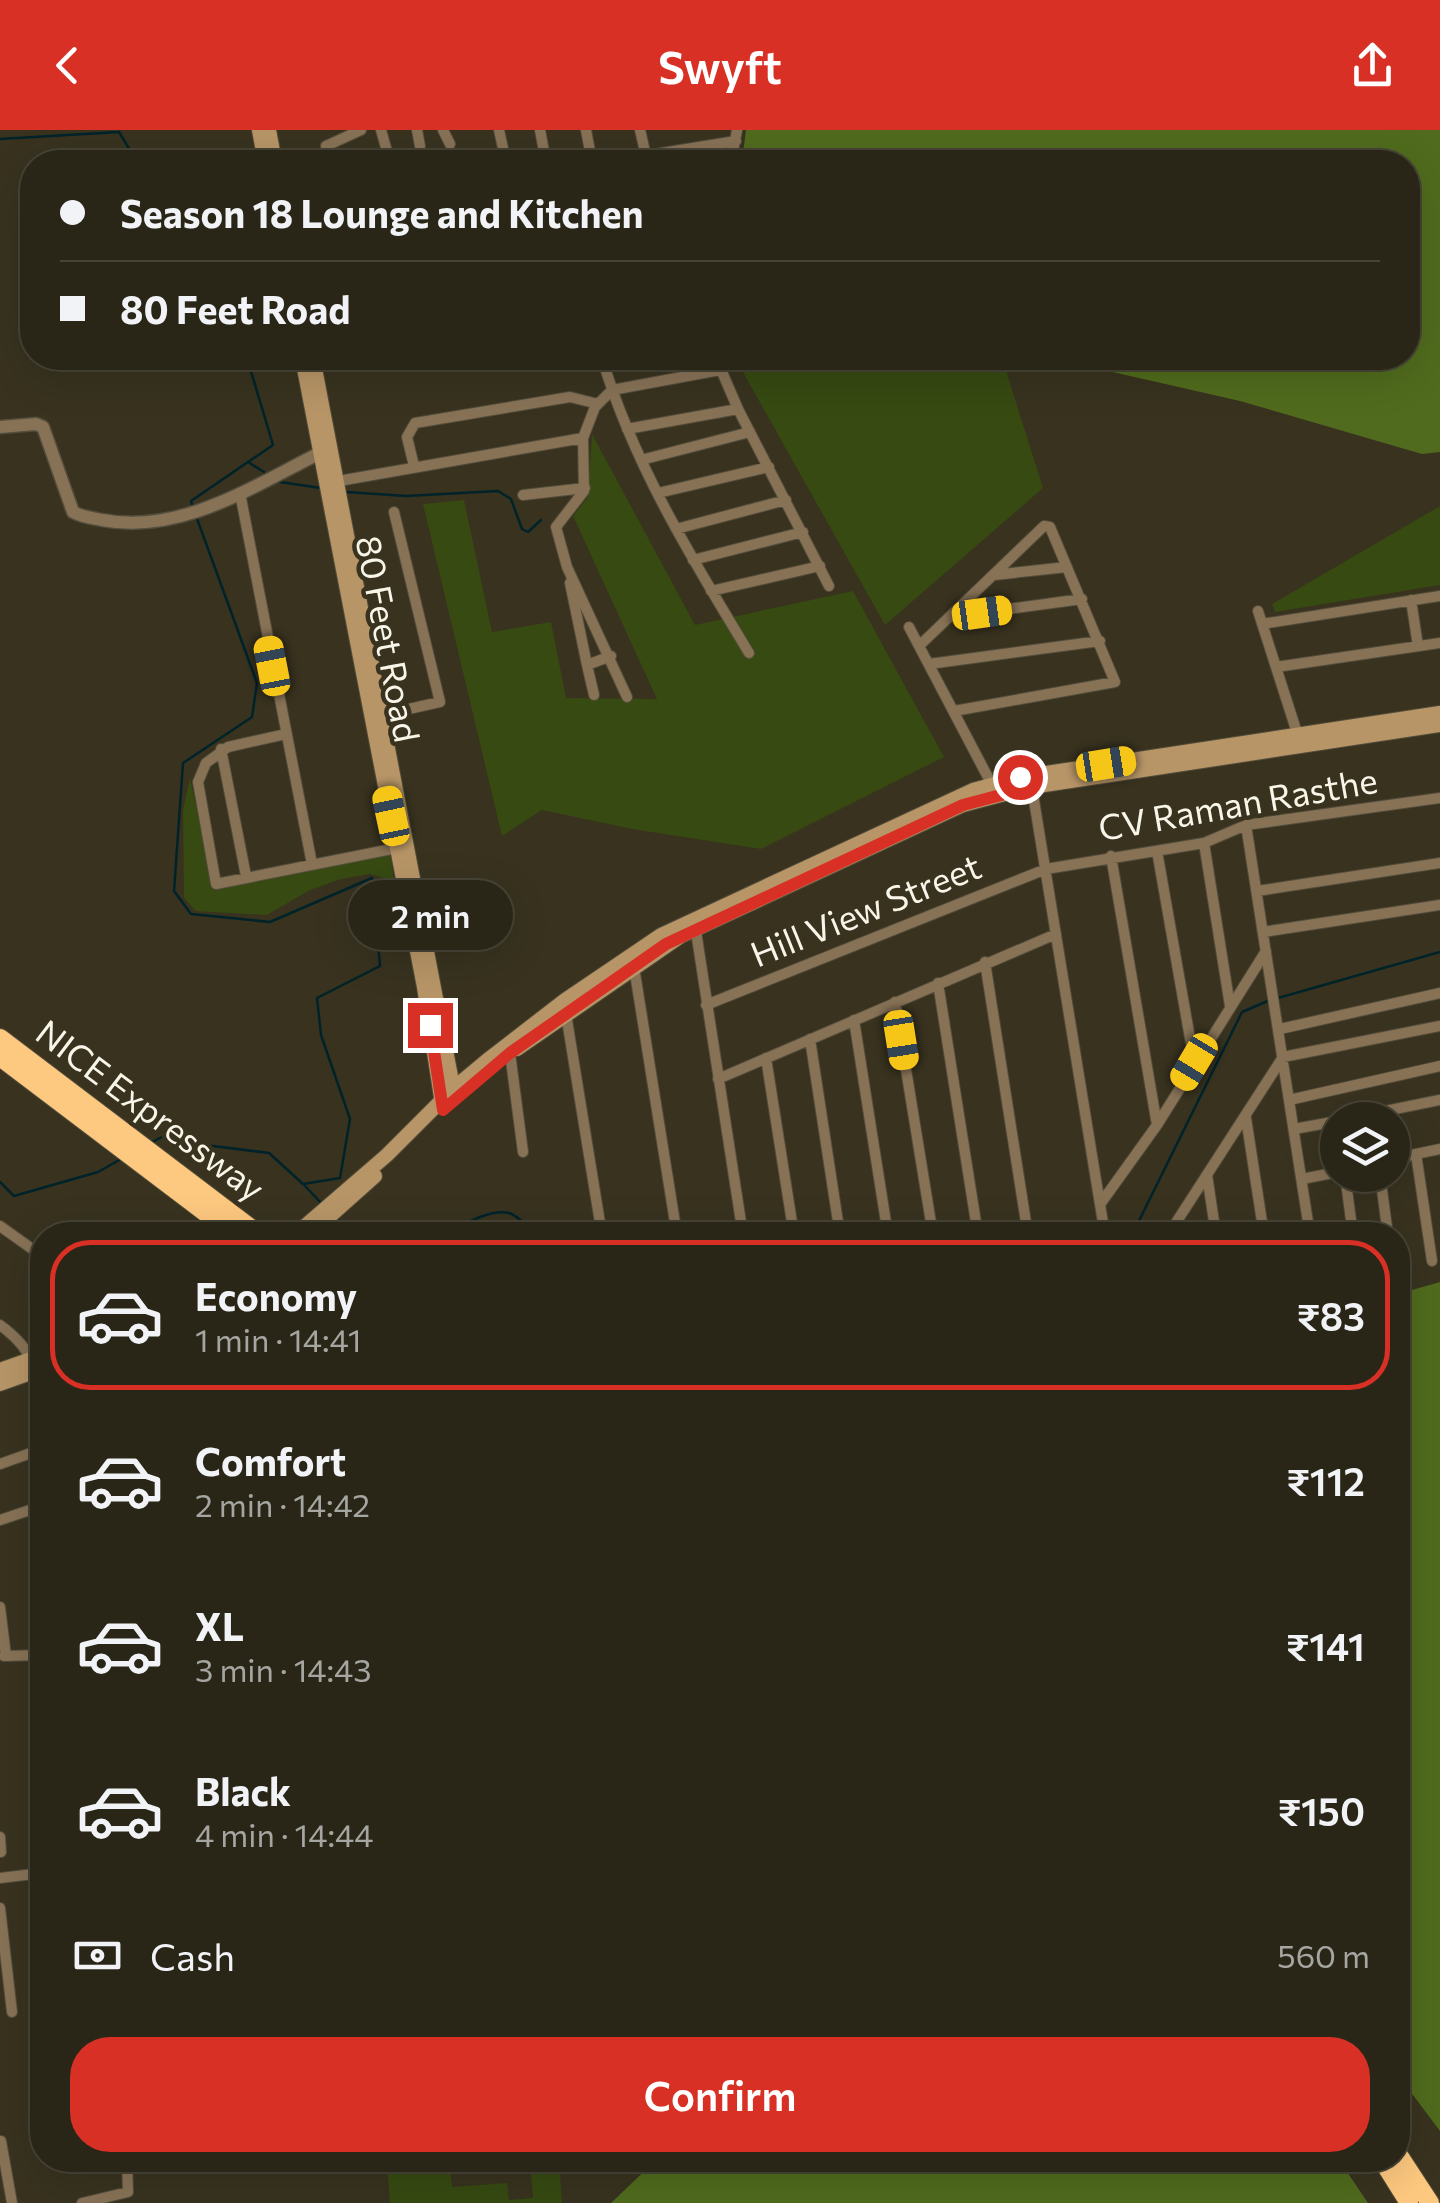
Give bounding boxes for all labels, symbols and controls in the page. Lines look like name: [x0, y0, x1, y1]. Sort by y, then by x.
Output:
icon: back: [40, 38, 95, 93]
text: Swyft: [658, 38, 782, 93]
icon: share: [1345, 38, 1400, 93]
text: Season 18 Lounge and Kitchen: [120, 189, 644, 236]
text: 80 Feet Road: [120, 285, 351, 332]
street label: 80 Feet Road: [348, 532, 431, 745]
car: [950, 594, 1014, 632]
car: [252, 634, 292, 698]
car: [1074, 744, 1138, 784]
route start: [998, 755, 1043, 800]
street label: CV Raman Rasthe: [1095, 757, 1380, 848]
car: [370, 784, 412, 848]
street label: Hill View Street: [744, 843, 986, 974]
callout: 2 min: [348, 880, 512, 950]
text: 2 min: [391, 895, 470, 935]
route end: [408, 1003, 453, 1048]
car: [881, 1008, 921, 1072]
street label: NICE Expressway: [29, 1009, 274, 1209]
car: [1166, 1029, 1222, 1095]
map controls: [1320, 1102, 1410, 1192]
button: layers: [1320, 1102, 1410, 1192]
icon: car: [75, 1270, 165, 1360]
text: Economy: [195, 1272, 357, 1319]
text: ₹83: [1297, 1292, 1365, 1339]
text: 1 min · 14:41: [195, 1319, 361, 1359]
icon: car: [75, 1435, 165, 1525]
text: Comfort: [195, 1437, 346, 1484]
text: ₹112: [1287, 1457, 1365, 1504]
text: 2 min · 14:42: [195, 1484, 370, 1524]
icon: car: [75, 1600, 165, 1690]
text: XL: [195, 1602, 244, 1649]
text: ₹141: [1286, 1622, 1365, 1669]
text: 3 min · 14:43: [195, 1649, 372, 1689]
icon: car: [75, 1765, 165, 1855]
text: Black: [195, 1767, 291, 1814]
text: ₹150: [1278, 1787, 1365, 1834]
text: 4 min · 14:44: [195, 1814, 373, 1854]
icon: cash: [70, 1928, 125, 1983]
text: Cash: [150, 1932, 235, 1979]
text: 560 m: [1277, 1935, 1370, 1975]
button: Confirm: [70, 2037, 1370, 2152]

